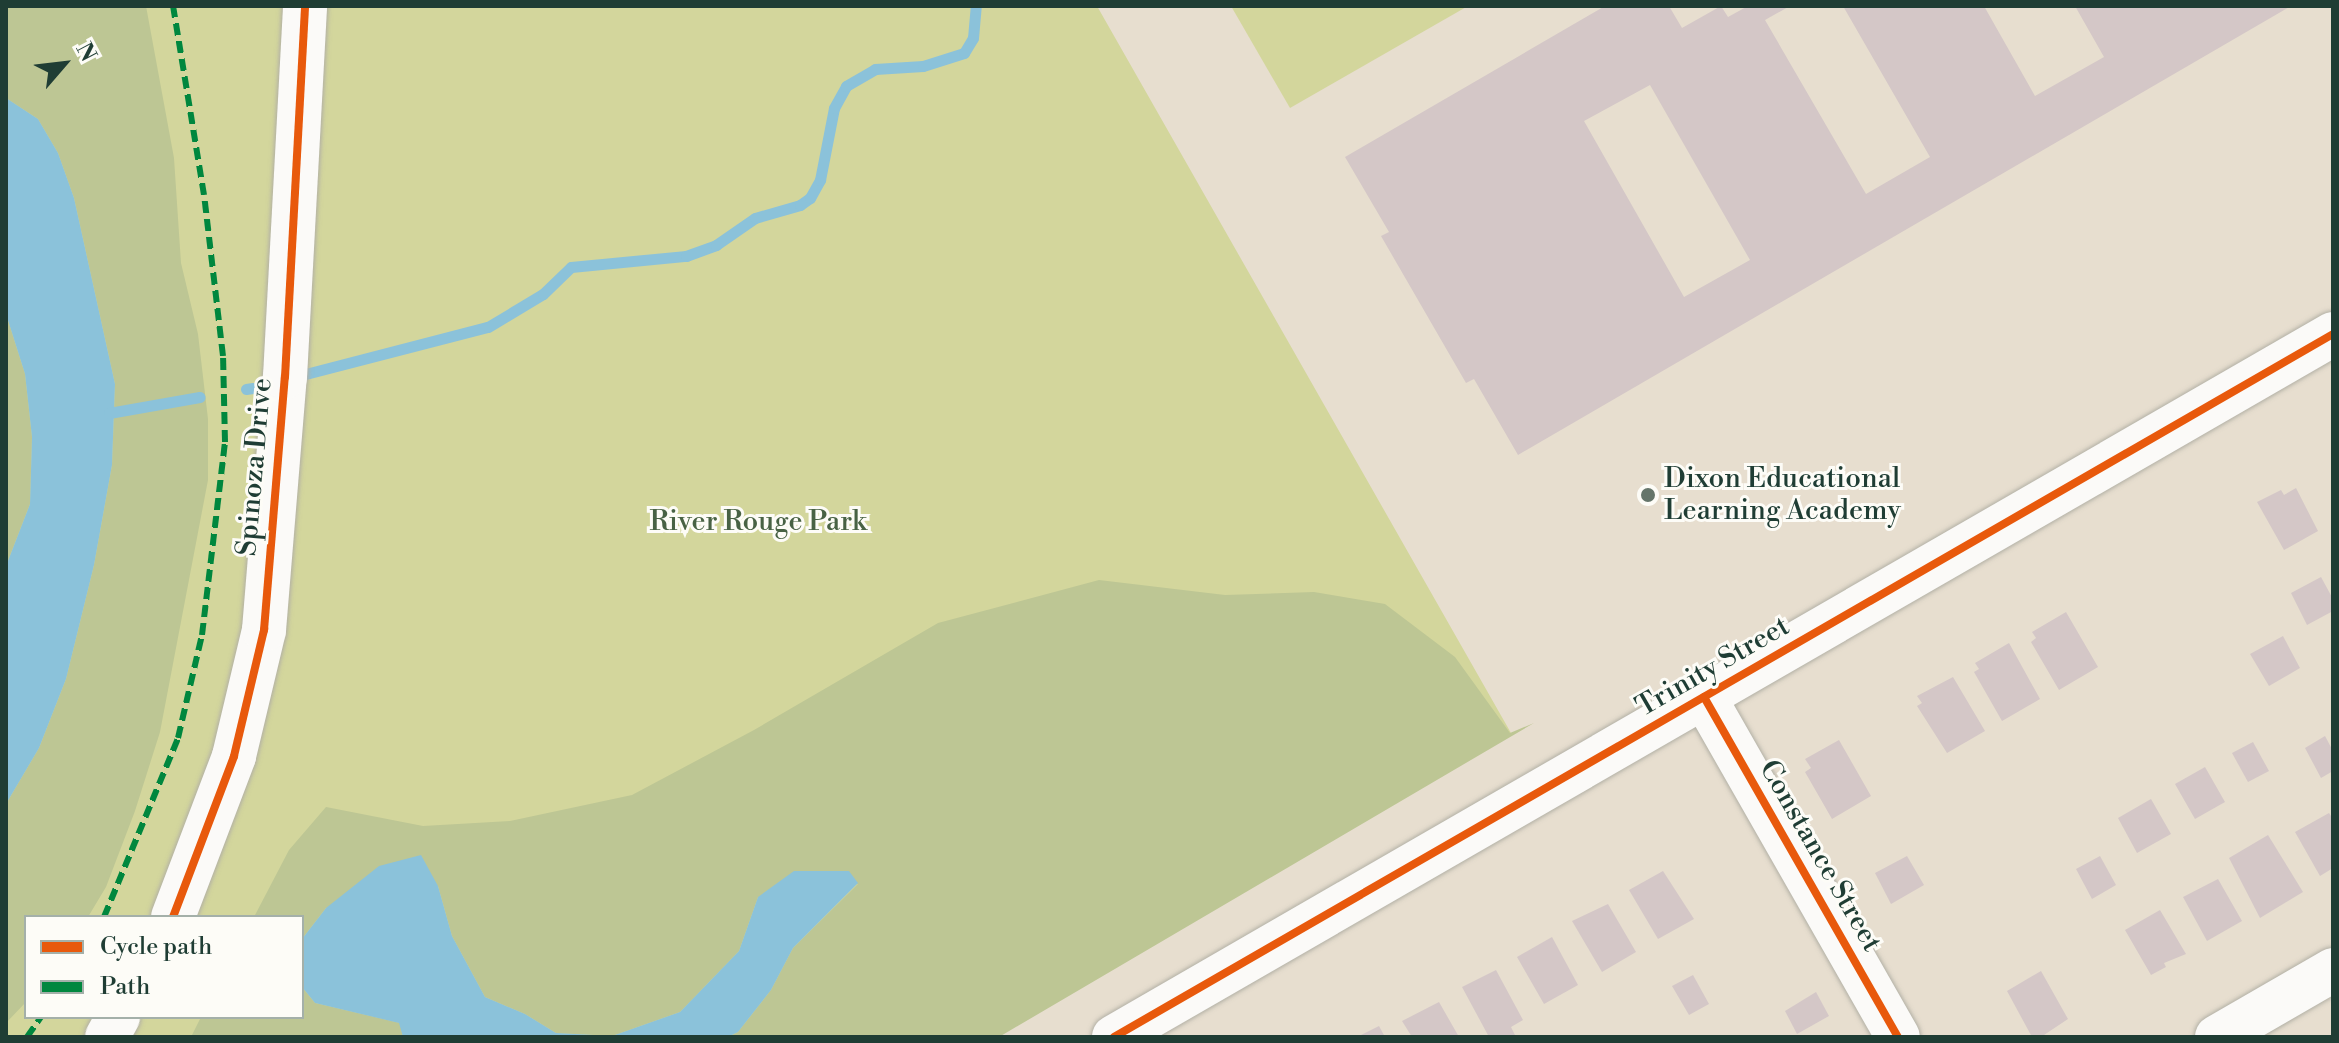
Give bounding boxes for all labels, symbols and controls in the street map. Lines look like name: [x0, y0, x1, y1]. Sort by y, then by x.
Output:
north arrow: [24, 24, 104, 104]
text: N: [70, 38, 102, 67]
street label: Spinoza Drive: [230, 377, 280, 557]
place label: Dixon Educational Learning Academy: [1664, 462, 1901, 528]
marker: Dixon Educational Learning Academy: [1639, 486, 1657, 504]
park label: River Rouge Park: [649, 505, 867, 539]
street label: Trinity Street: [1630, 610, 1796, 724]
street label: Constance Street: [1752, 754, 1888, 958]
legend: [24, 915, 304, 1019]
text: Cycle path: [100, 932, 212, 962]
text: Path: [100, 972, 150, 1002]

